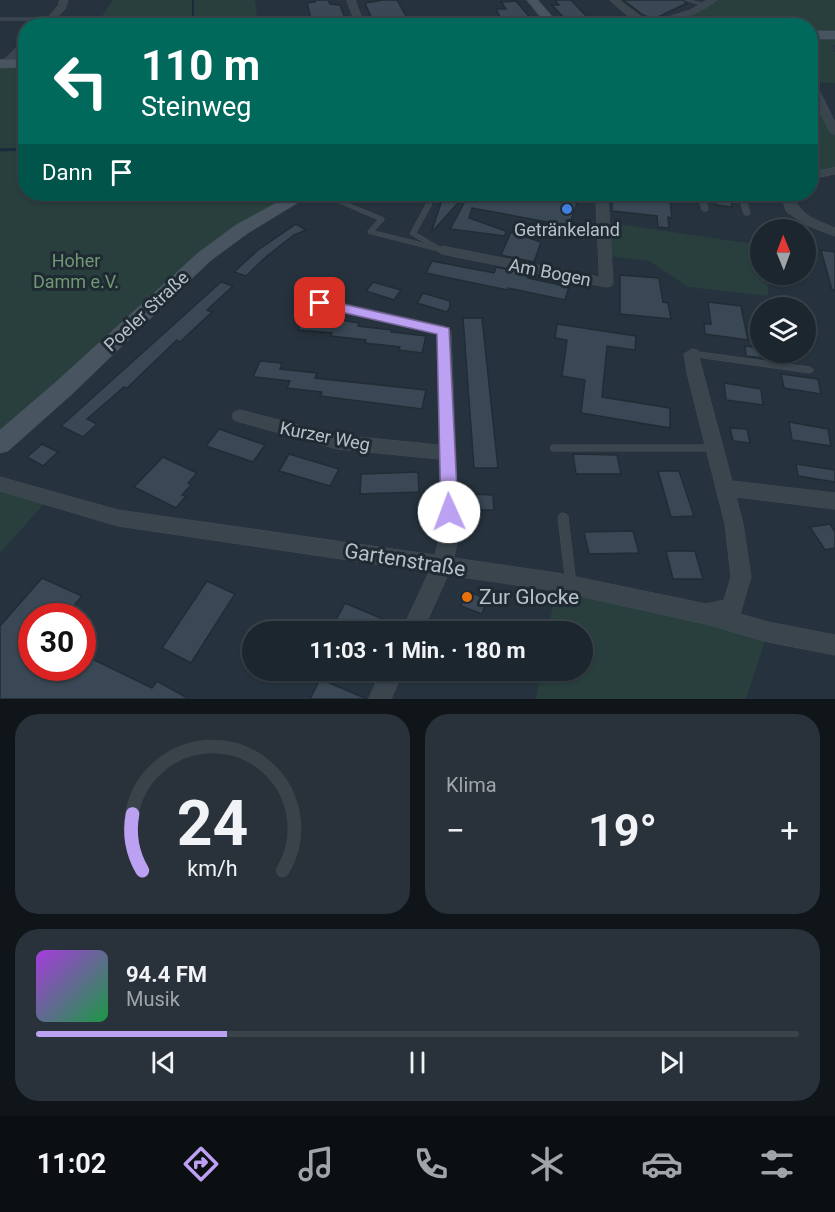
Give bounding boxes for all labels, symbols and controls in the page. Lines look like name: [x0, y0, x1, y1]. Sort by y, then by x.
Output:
text: 110 m: [141, 41, 260, 90]
icon: left: [42, 42, 120, 120]
text: Steinweg: [141, 91, 251, 123]
icon: arrive: [105, 156, 138, 189]
text: Dann: [42, 160, 93, 185]
marker: Getränkeland: [560, 202, 574, 216]
place label: Getränkeland: [514, 219, 620, 240]
north arrow: [750, 219, 816, 285]
map controls: [750, 219, 816, 363]
park label: Hoher Damm e.V.: [33, 250, 119, 292]
street label: Am Bogen: [507, 254, 593, 290]
street label: Poeler Straße: [99, 267, 193, 355]
pin: [294, 277, 345, 328]
icon: arrive: [303, 286, 336, 319]
button: layers: [750, 297, 816, 363]
street label: Kurzer Weg: [278, 417, 372, 455]
position arrow: [417, 480, 481, 544]
street label: Gartenstraße: [343, 539, 467, 581]
place label: Zur Glocke: [479, 585, 579, 609]
marker: Zur Glocke: [460, 590, 474, 604]
speed limit sign: 30: [18, 603, 96, 681]
text: 11:03 · 1 Min. · 180 m: [309, 638, 526, 663]
text: Klima: [446, 773, 497, 797]
text: 24: [177, 787, 248, 860]
text: 19°: [588, 804, 657, 857]
text: −: [446, 811, 465, 850]
text: +: [780, 811, 799, 850]
text: km/h: [187, 856, 238, 881]
text: 94.4 FM: [126, 962, 207, 987]
text: Musik: [126, 987, 180, 1011]
icon: previous: [147, 1046, 180, 1079]
icon: pause: [401, 1046, 434, 1079]
icon: next: [655, 1046, 688, 1079]
icon: directions: [180, 1143, 222, 1185]
icon: music: [295, 1143, 337, 1185]
icon: phone: [410, 1143, 452, 1185]
icon: climate: [526, 1143, 568, 1185]
icon: car: [641, 1143, 683, 1185]
icon: filters: [756, 1143, 798, 1185]
text: 11:02: [37, 1148, 106, 1180]

